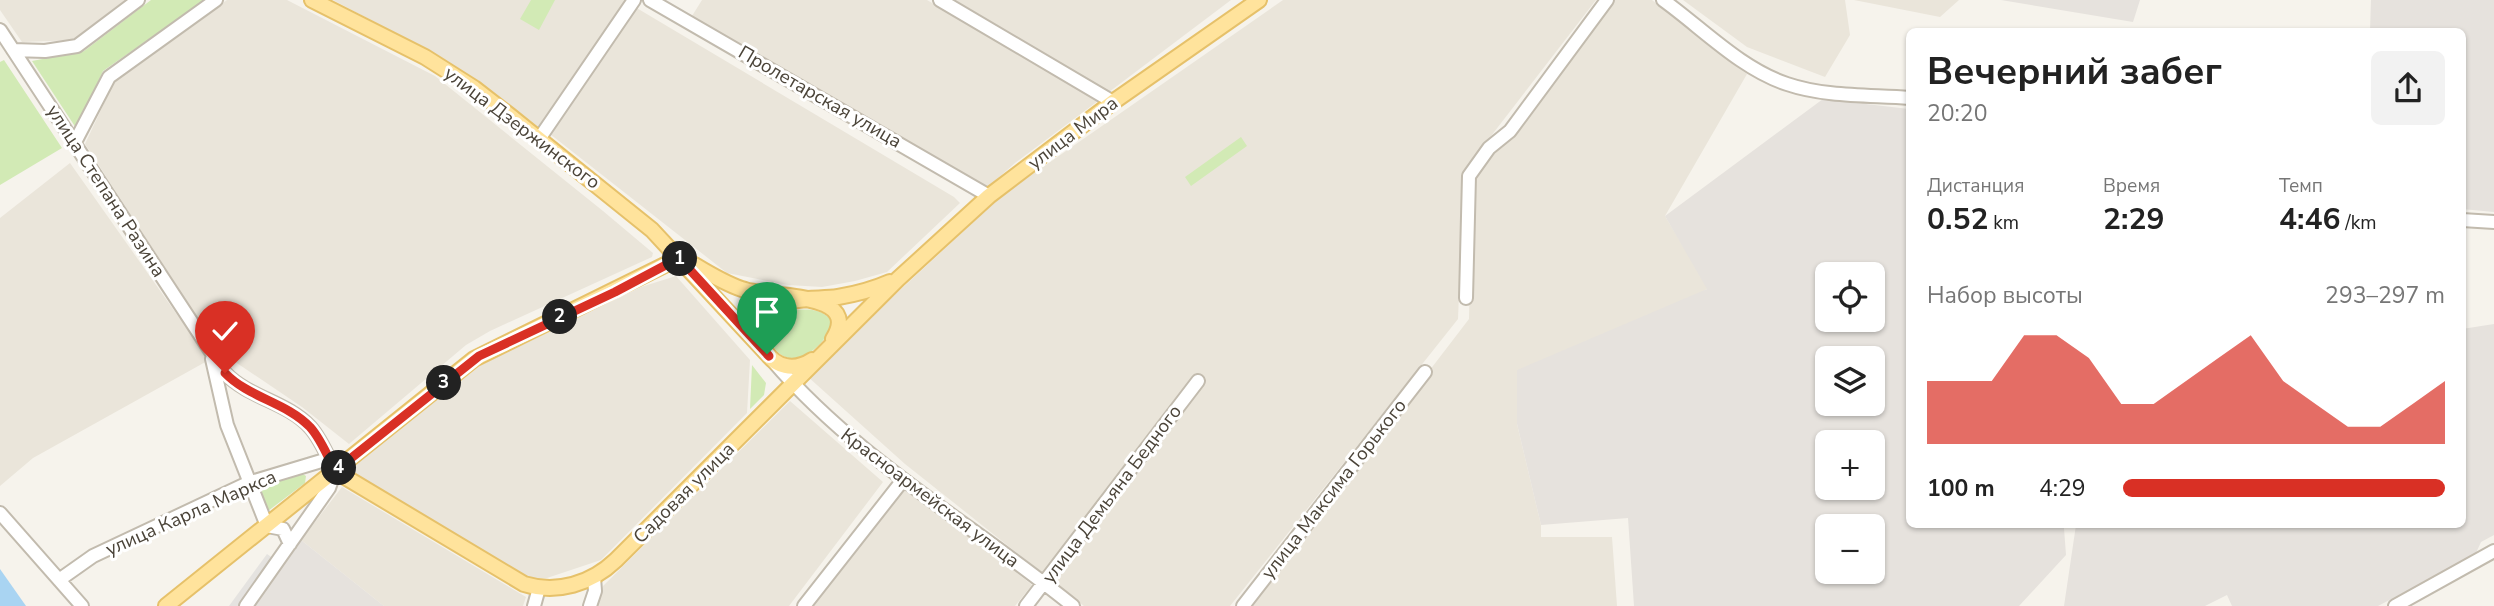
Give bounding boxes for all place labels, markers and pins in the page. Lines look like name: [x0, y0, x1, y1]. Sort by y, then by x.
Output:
pin: 1: [662, 242, 698, 276]
pin: [737, 282, 797, 354]
pin: 2: [542, 300, 578, 334]
pin: [195, 301, 255, 373]
pin: 3: [426, 366, 462, 400]
pin: 4: [322, 450, 356, 486]

